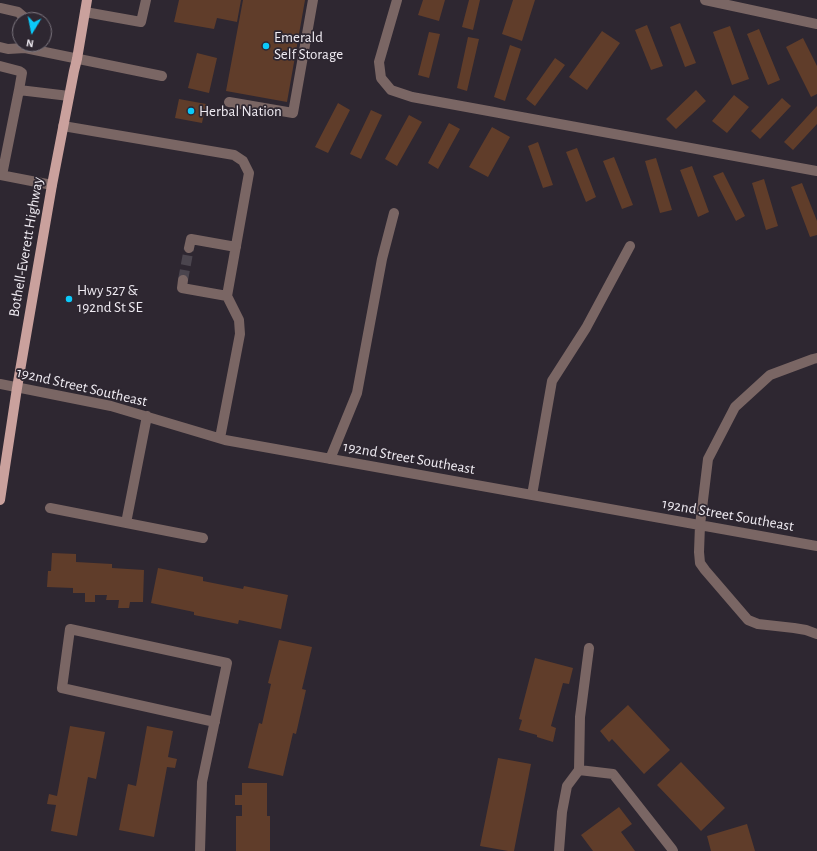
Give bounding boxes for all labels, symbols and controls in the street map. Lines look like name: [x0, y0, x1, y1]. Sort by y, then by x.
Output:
north arrow: [12, 12, 52, 52]
place label: Emerald Self Storage: [274, 28, 343, 63]
text: N: [25, 37, 35, 49]
marker: Emerald Self Storage: [261, 41, 271, 51]
place label: Herbal Nation: [199, 102, 282, 120]
marker: Herbal Nation: [186, 106, 196, 116]
street label: Bothell-Everett Highway: [5, 176, 47, 318]
place label: Hwy 527 & 192nd St SE: [77, 281, 143, 316]
marker: Hwy 527 & 192nd St SE: [64, 294, 74, 304]
street label: 192nd Street Southeast: [15, 363, 149, 411]
street label: 192nd Street Southeast: [342, 438, 476, 478]
street label: 192nd Street Southeast: [661, 495, 795, 535]

